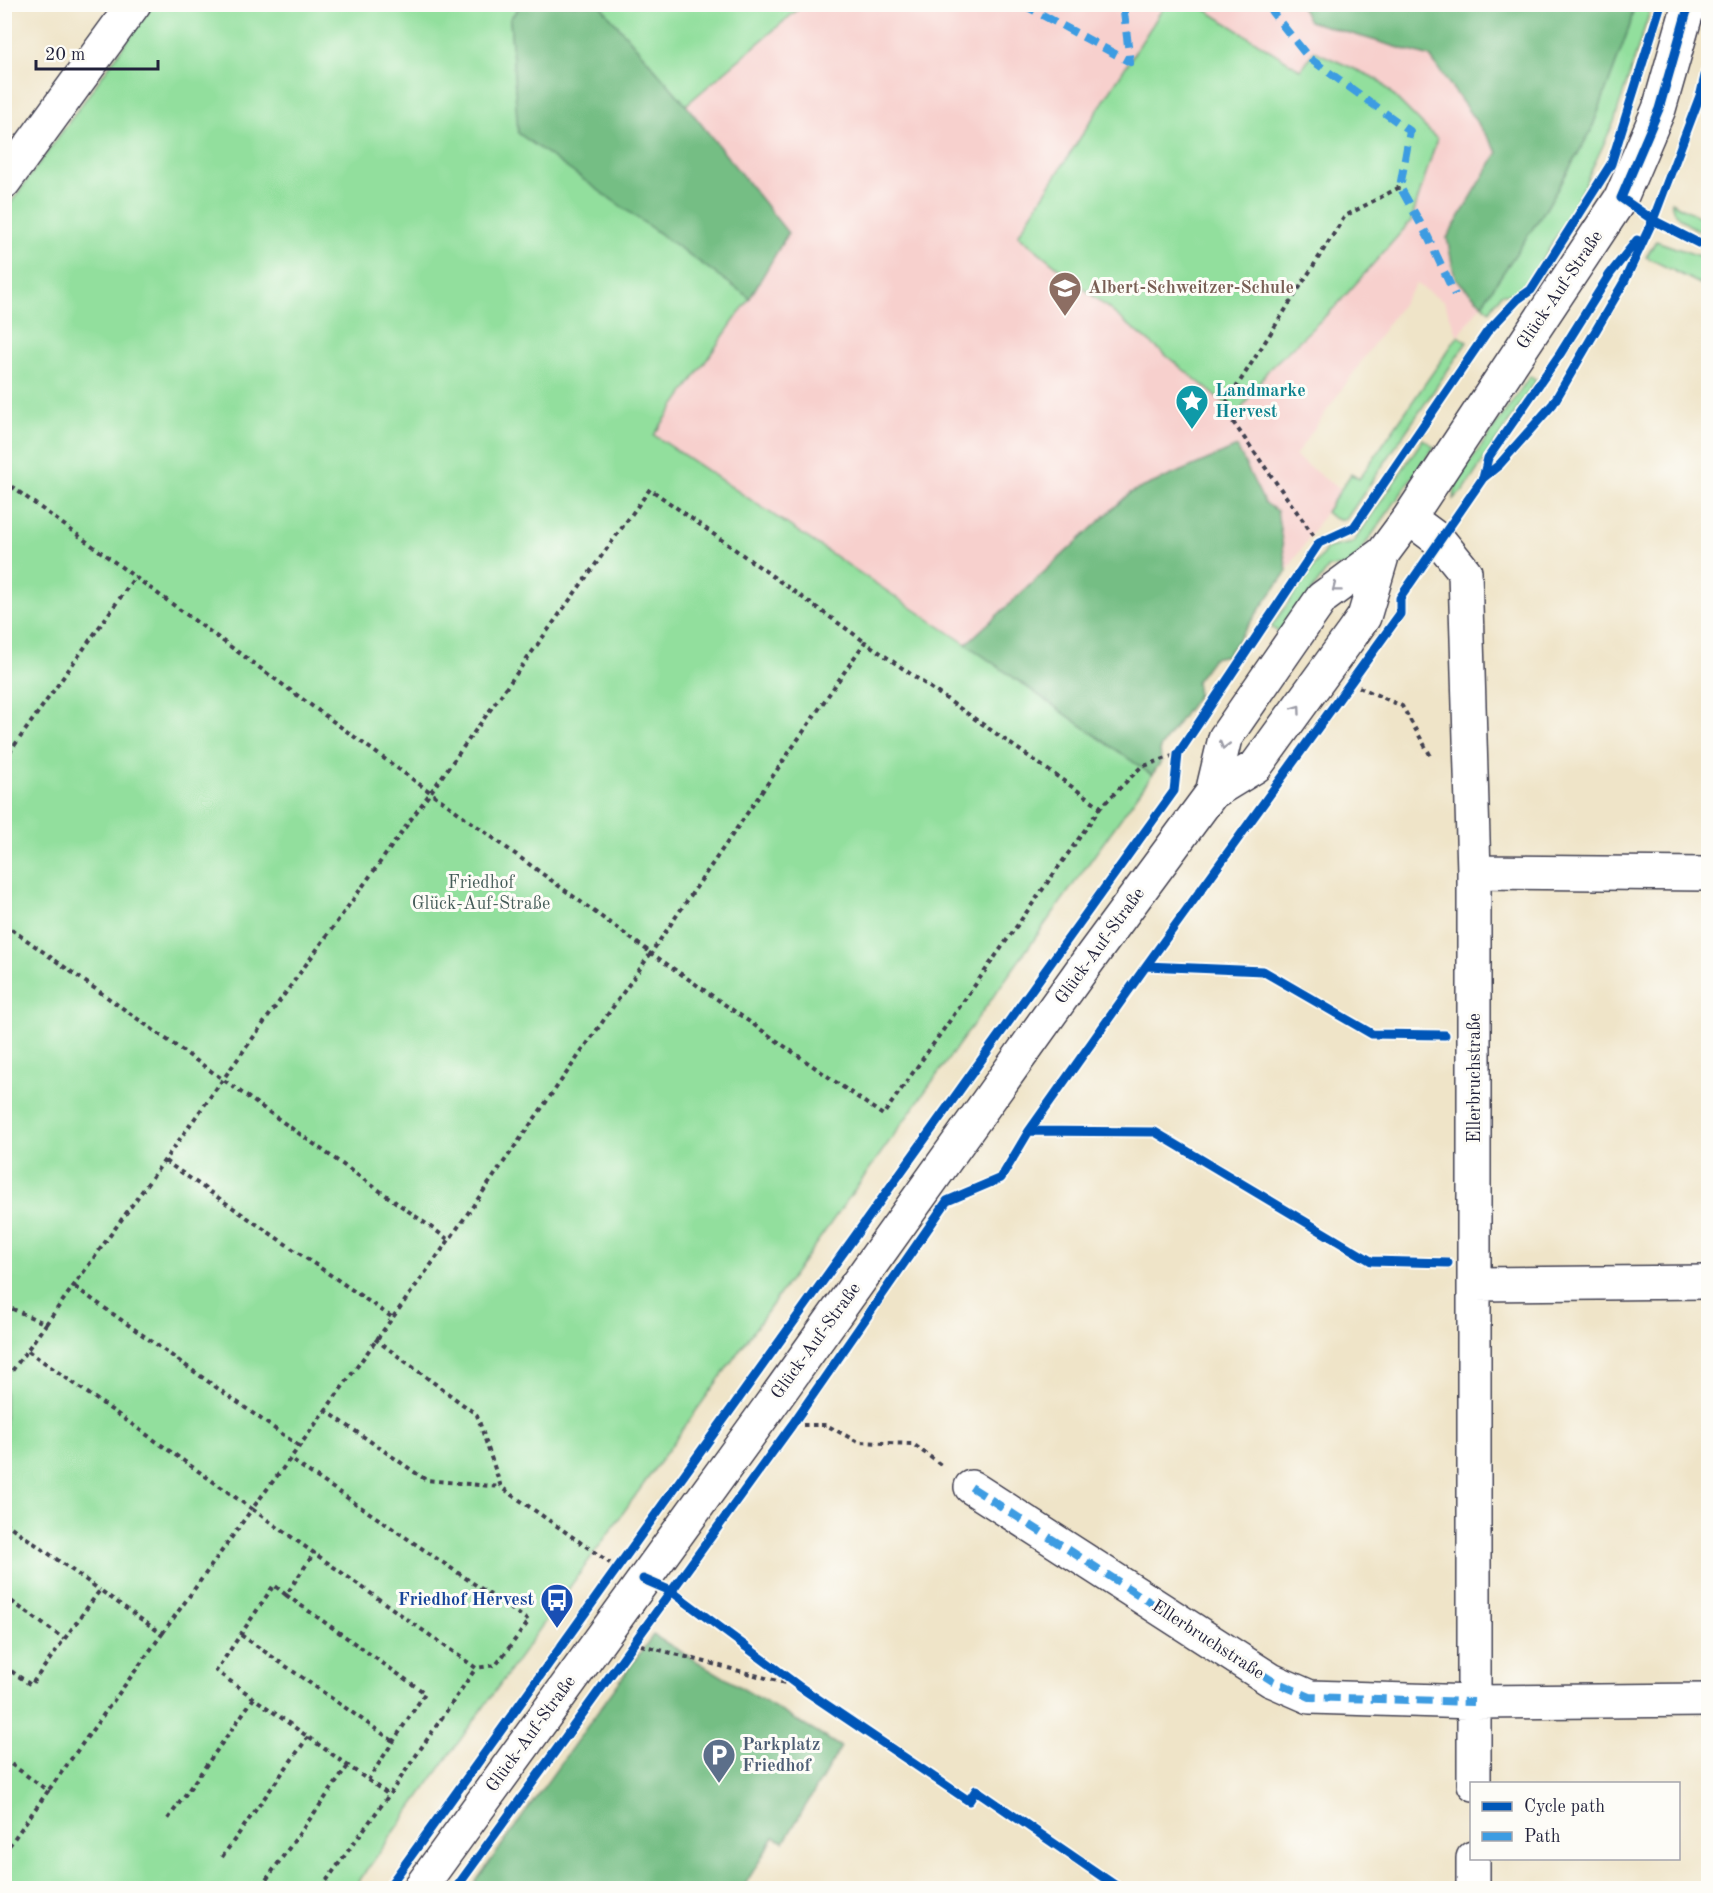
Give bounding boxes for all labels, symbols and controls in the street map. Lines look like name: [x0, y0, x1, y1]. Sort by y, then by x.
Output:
scale bar: [36, 33, 158, 71]
text: 20 m: [45, 46, 85, 64]
street label: Glück-Auf-Straße: [1514, 227, 1606, 353]
school or university icon: Albert-Schweitzer-Schule: [1047, 270, 1083, 317]
place label: Albert-Schweitzer-Schule: [1088, 279, 1294, 297]
place label: Landmarke Hervest: [1215, 382, 1306, 421]
place icon: Landmarke Hervest: [1174, 383, 1210, 430]
one-way arrow: [1332, 581, 1343, 592]
one-way arrow: [1290, 705, 1301, 716]
one-way arrow: [1219, 740, 1231, 750]
park label: Friedhof Glück-Auf-Straße: [412, 874, 550, 913]
street label: Glück-Auf-Straße: [1052, 885, 1148, 1007]
street label: Ellerbruchstraße: [1466, 1013, 1484, 1143]
street label: Glück-Auf-Straße: [768, 1280, 864, 1402]
bus stop icon: Friedhof Hervest: [539, 1582, 575, 1629]
place label: Friedhof Hervest: [398, 1591, 534, 1609]
street label: Ellerbruchstraße: [1149, 1597, 1267, 1683]
street label: Glück-Auf-Straße: [483, 1673, 579, 1795]
place label: Parkplatz Friedhof: [742, 1736, 820, 1775]
parking icon: Parkplatz Friedhof: [701, 1737, 737, 1784]
legend: [1470, 1782, 1680, 1860]
text: Cycle path: [1524, 1798, 1605, 1816]
text: Path: [1524, 1828, 1561, 1846]

